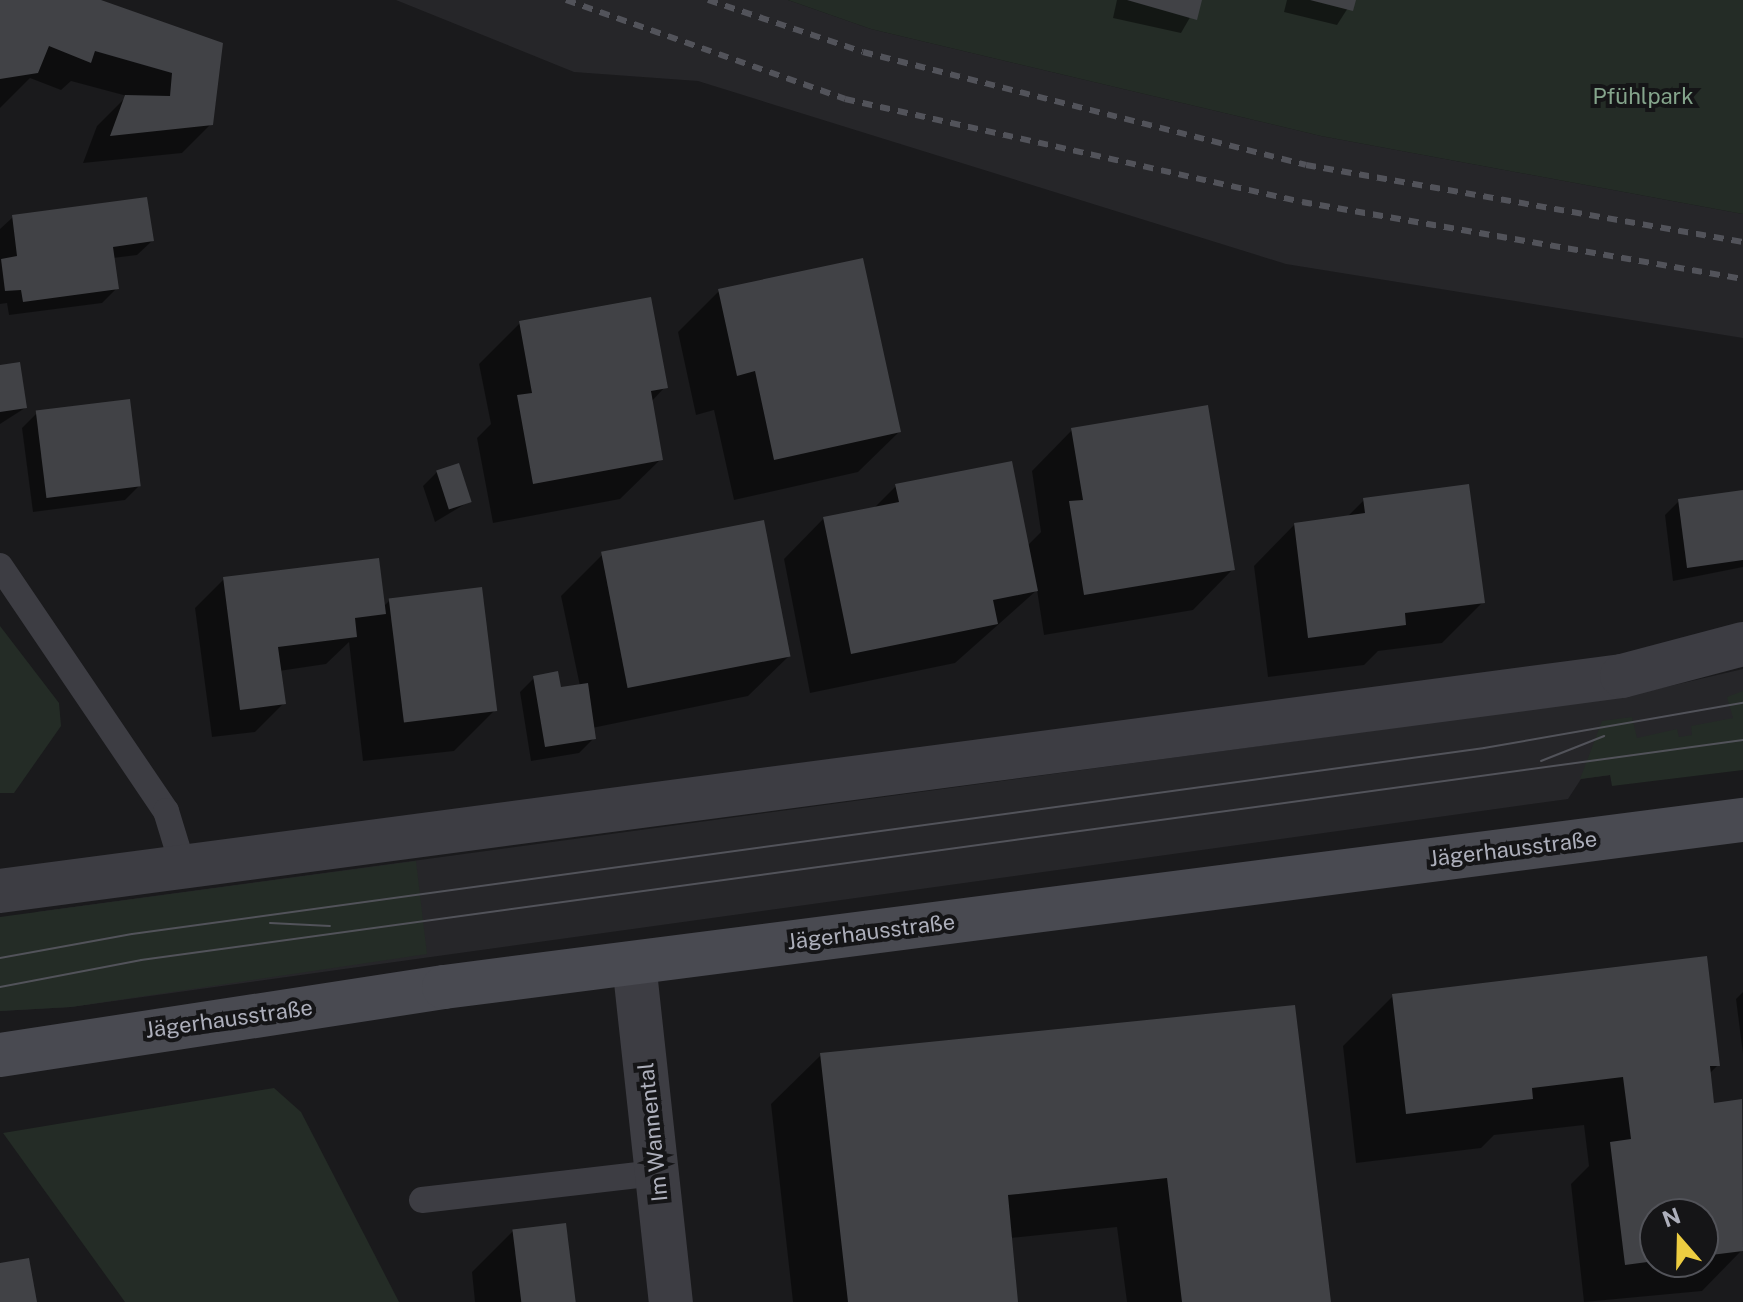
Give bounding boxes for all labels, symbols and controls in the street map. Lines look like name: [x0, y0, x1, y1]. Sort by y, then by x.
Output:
park label: Pfühlpark: [1592, 84, 1694, 110]
street label: Jägerhausstraße: [1428, 826, 1598, 872]
street label: Jägerhausstraße: [786, 909, 956, 955]
street label: Jägerhausstraße: [143, 994, 315, 1044]
street label: Im Wannental: [633, 1061, 673, 1203]
north arrow: [1639, 1198, 1719, 1278]
text: N: [1659, 1202, 1684, 1232]

